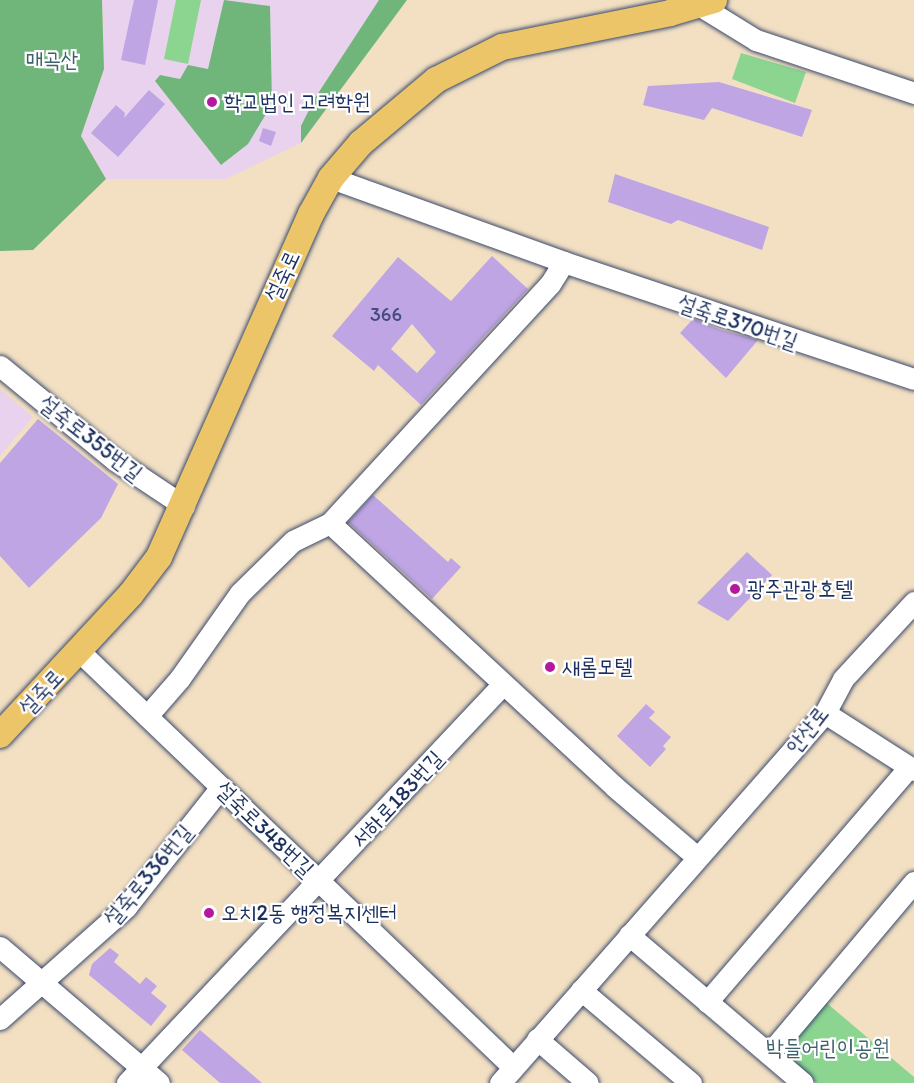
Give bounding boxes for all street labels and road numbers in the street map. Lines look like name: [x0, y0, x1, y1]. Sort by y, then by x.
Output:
street label: 설죽로: [259, 246, 305, 306]
street label: 설죽로370번길: [675, 289, 801, 355]
street label: 설죽로355번길: [34, 390, 148, 486]
street label: 설죽로: [13, 664, 69, 720]
street label: 안산로: [780, 701, 834, 759]
street label: 서하로183번길: [345, 745, 449, 853]
street label: 설죽로348번길: [211, 776, 319, 882]
street label: 설죽로336번길: [98, 819, 198, 931]

